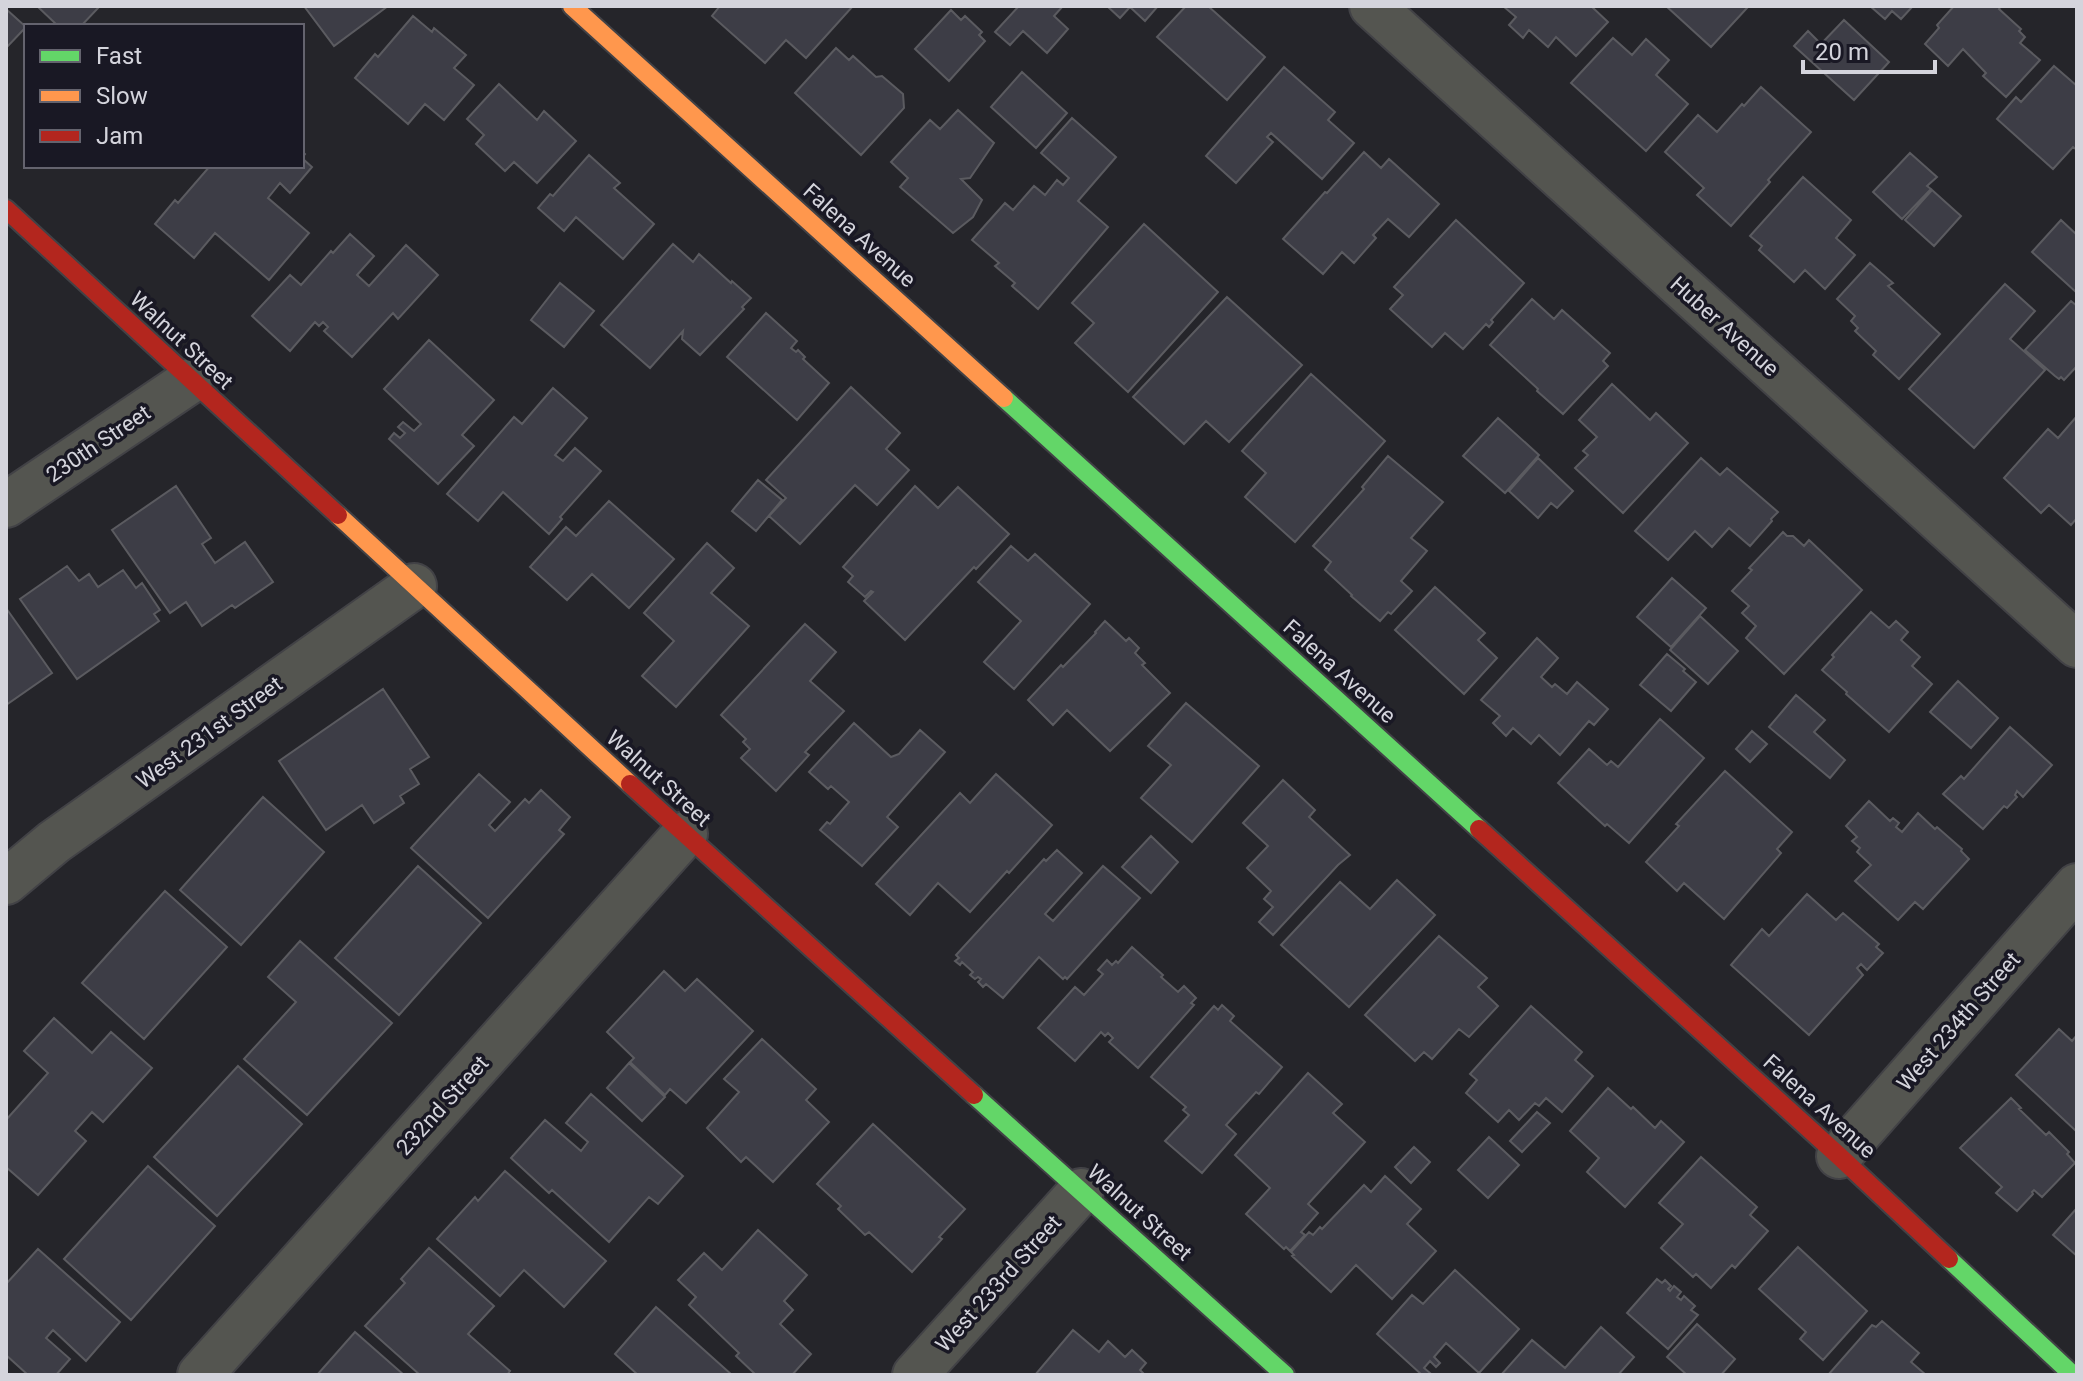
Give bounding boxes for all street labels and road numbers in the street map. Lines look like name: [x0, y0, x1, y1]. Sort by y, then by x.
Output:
street label: Falena Avenue: [798, 178, 921, 292]
street label: Huber Avenue: [1666, 271, 1784, 381]
street label: Walnut Street: [125, 286, 238, 394]
street label: 230th Street: [42, 400, 155, 487]
street label: Falena Avenue: [1278, 614, 1401, 728]
street label: West 231st Street: [132, 671, 287, 794]
street label: Walnut Street: [601, 725, 716, 832]
street label: West 234th Street: [1892, 947, 2025, 1095]
street label: Falena Avenue: [1758, 1049, 1881, 1163]
street label: 232nd Street: [391, 1050, 494, 1160]
street label: Walnut Street: [1082, 1159, 1197, 1266]
street label: West 233rd Street: [930, 1210, 1066, 1357]

